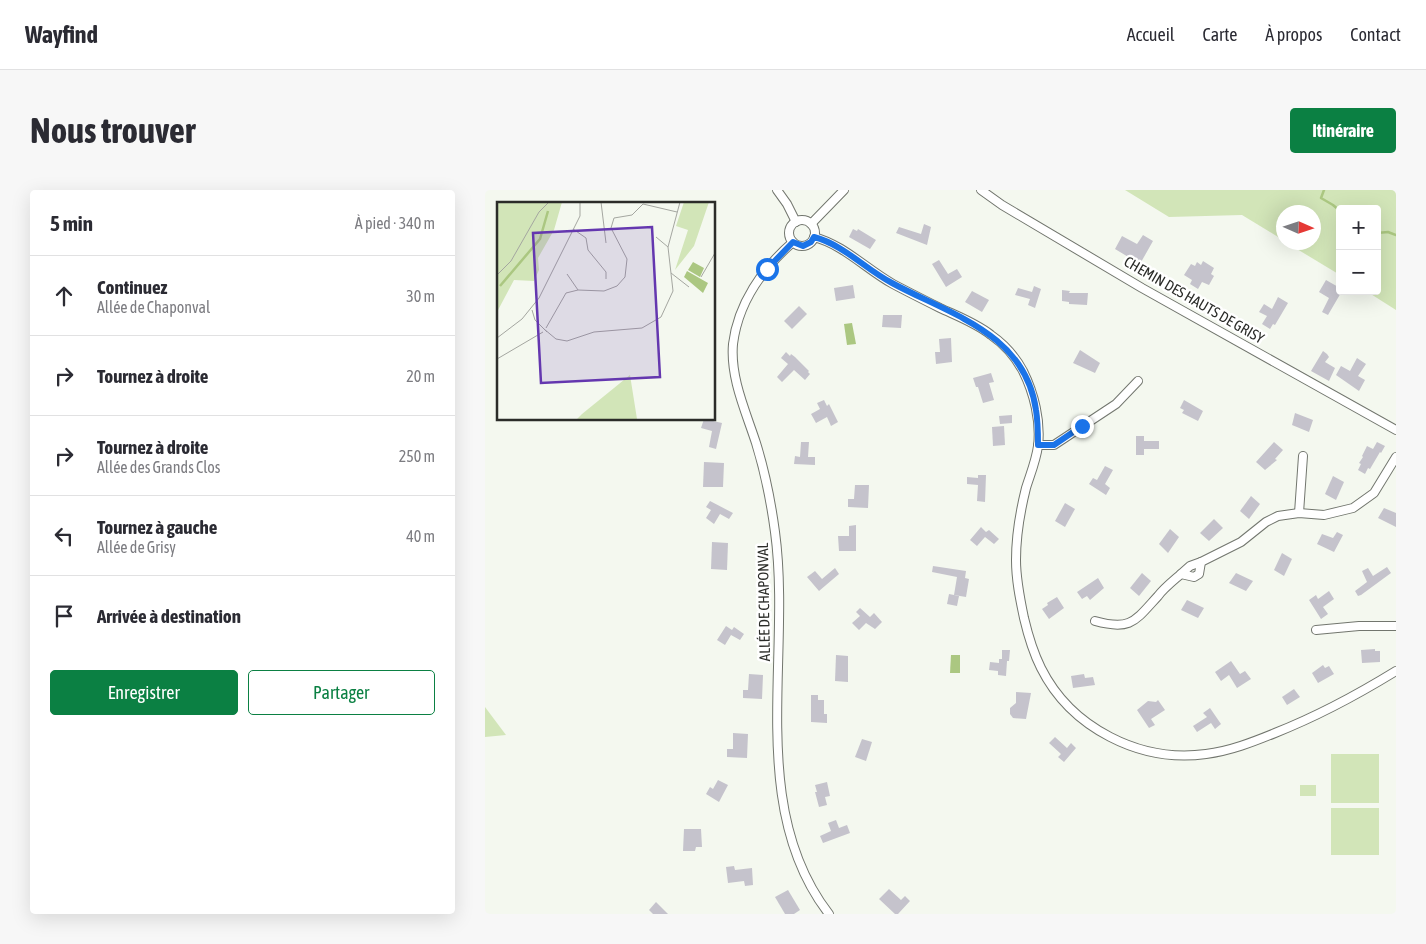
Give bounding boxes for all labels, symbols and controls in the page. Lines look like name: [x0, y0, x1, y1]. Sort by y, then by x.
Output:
text: Wayfind: [25, 21, 98, 48]
text: Accueil: [1127, 24, 1175, 45]
text: Carte: [1203, 24, 1237, 45]
text: À propos: [1265, 24, 1322, 45]
text: Contact: [1350, 24, 1401, 45]
button: Itinéraire: [1290, 108, 1396, 153]
text: Nous trouver: [30, 110, 195, 150]
inset map: [497, 202, 715, 420]
north arrow: [1276, 205, 1321, 250]
map controls: [1336, 205, 1381, 295]
button: +: [1336, 205, 1381, 250]
text: 5 min: [50, 211, 93, 235]
text: À pied · 340 m: [355, 214, 435, 232]
button: −: [1336, 250, 1381, 295]
street label: CHEMIN DES HAUTS DE GRISY: [1121, 253, 1268, 347]
route start: [756, 258, 779, 281]
text: Continuez: [97, 276, 167, 298]
icon: ahead: [50, 282, 78, 310]
text: 30 m: [406, 287, 435, 305]
text: Allée de Chaponval: [97, 298, 210, 316]
icon: right: [50, 362, 78, 390]
text: Tournez à droite: [97, 365, 208, 387]
text: 20 m: [406, 367, 435, 385]
route end: [1071, 415, 1094, 438]
text: Tournez à droite: [97, 436, 208, 458]
icon: right: [50, 442, 78, 470]
text: 250 m: [399, 447, 435, 465]
text: Allée des Grands Clos: [97, 458, 220, 476]
text: Tournez à gauche: [97, 516, 217, 538]
icon: left: [50, 522, 78, 550]
text: 40 m: [406, 527, 435, 545]
text: Allée de Grisy: [97, 538, 176, 556]
street label: ALLÉE DE CHAPONVAL: [754, 542, 773, 661]
icon: arrive: [50, 602, 78, 630]
text: Arrivée à destination: [97, 605, 241, 627]
button: Enregistrer: [50, 670, 238, 715]
button: Partager: [248, 670, 435, 715]

